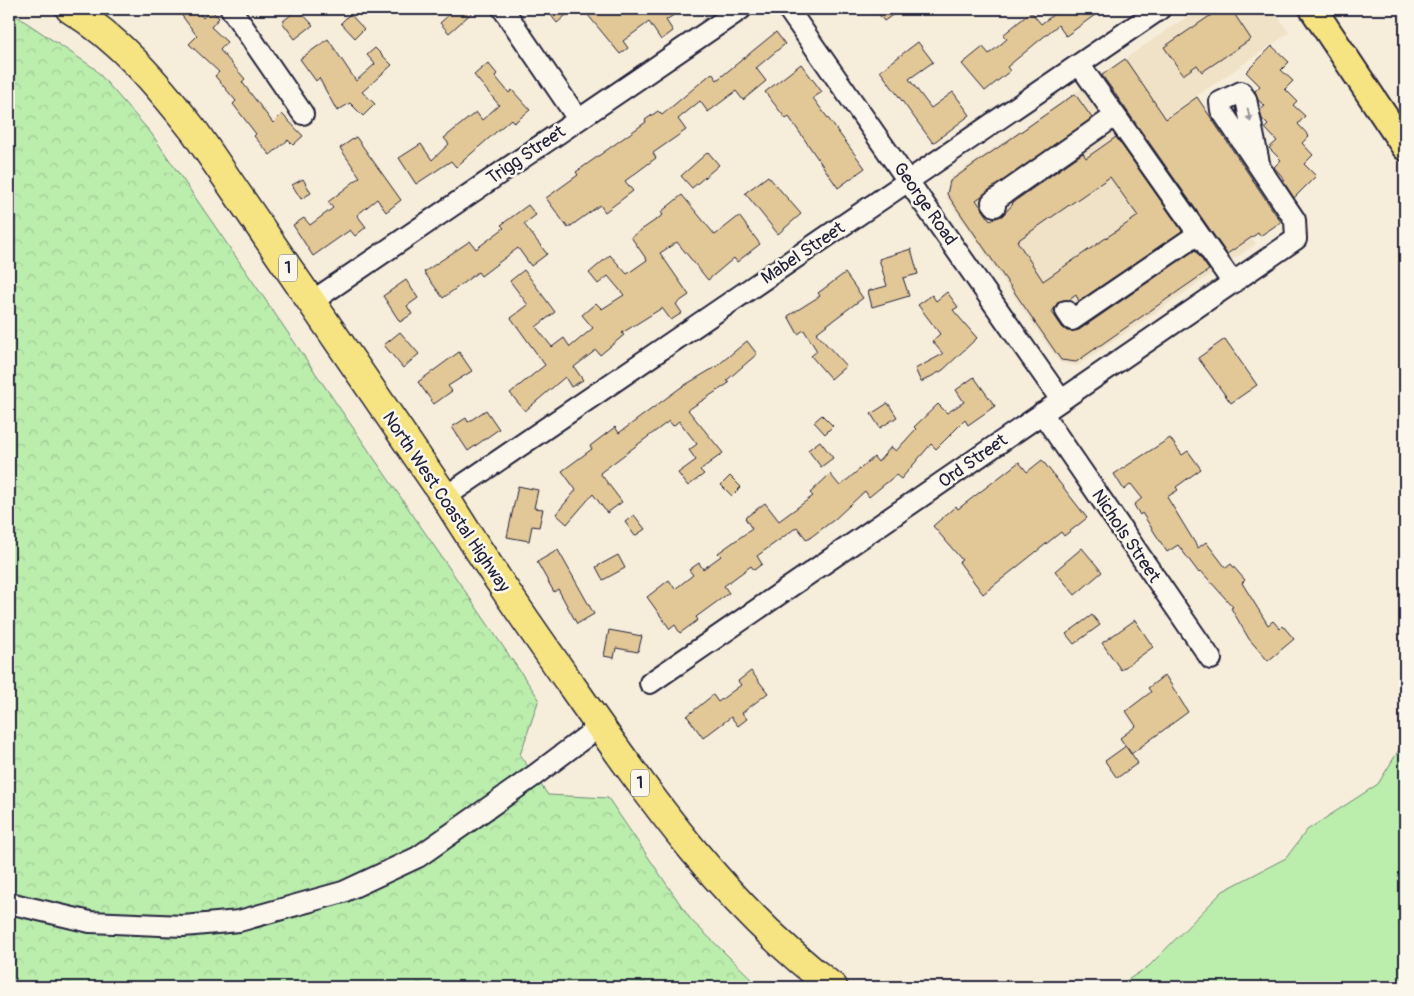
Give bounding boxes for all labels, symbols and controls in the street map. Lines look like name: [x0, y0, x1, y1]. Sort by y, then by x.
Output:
one-way arrow: [1245, 107, 1253, 122]
street label: Trigg Street: [482, 120, 570, 190]
street label: George Road: [888, 158, 962, 250]
street label: Mabel Street: [757, 216, 850, 289]
road number: 1: [279, 254, 297, 282]
street label: North West Coastal Highway: [377, 407, 515, 597]
street label: Ord Street: [934, 428, 1013, 493]
street label: Nichols Street: [1086, 485, 1166, 588]
road number: 1: [631, 770, 649, 796]

